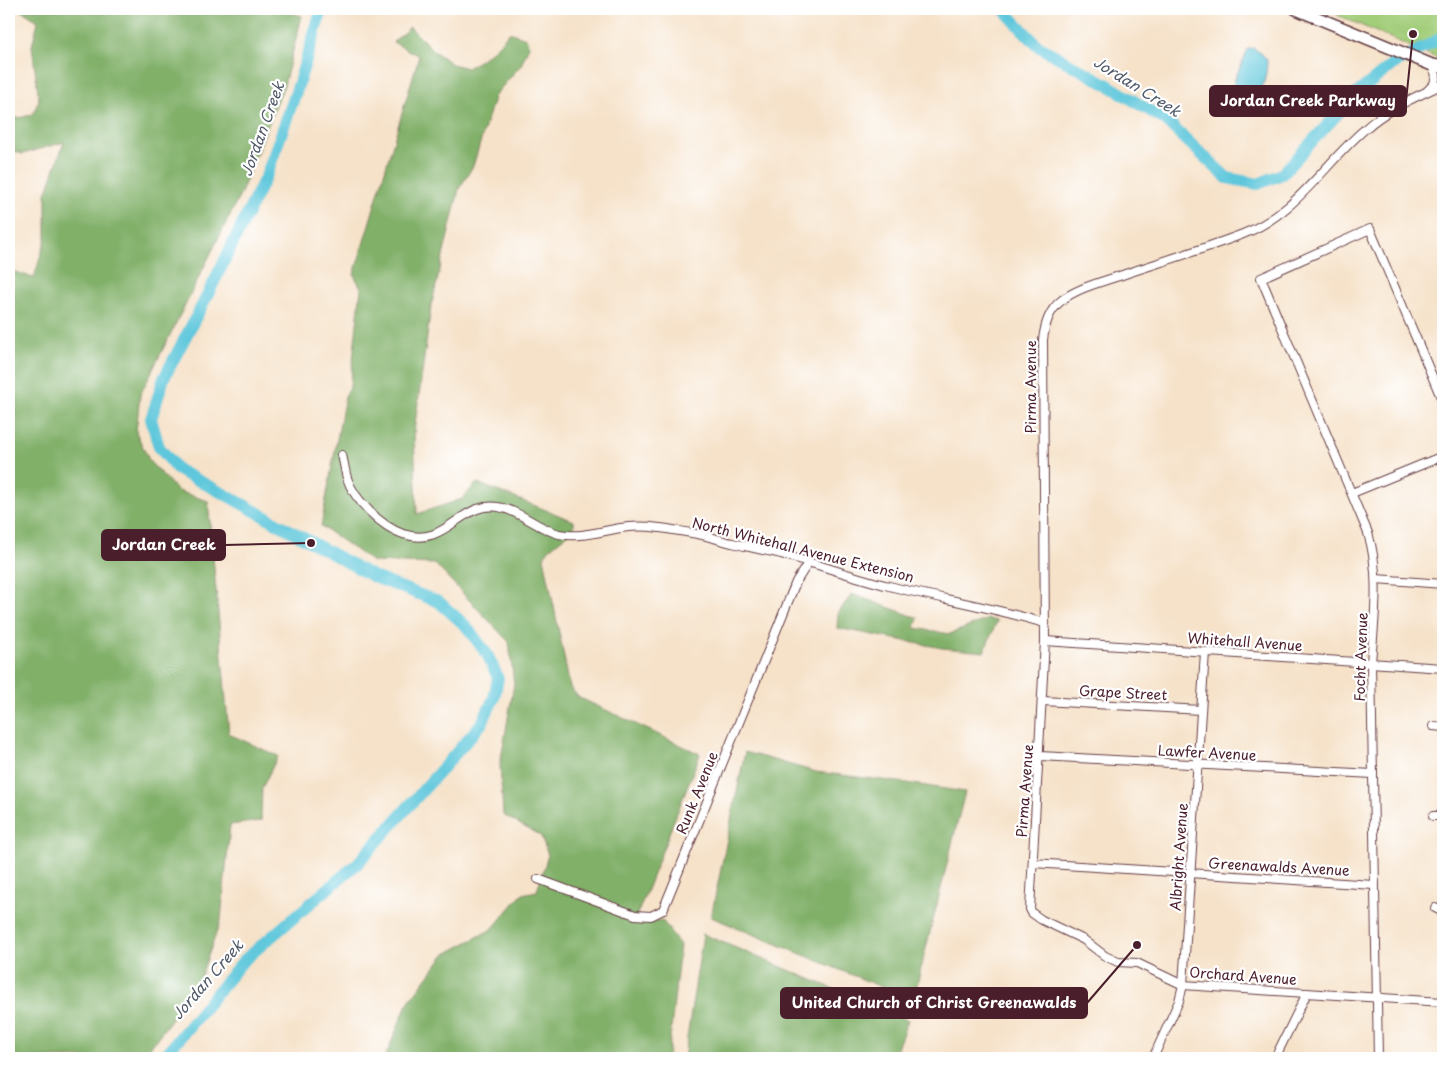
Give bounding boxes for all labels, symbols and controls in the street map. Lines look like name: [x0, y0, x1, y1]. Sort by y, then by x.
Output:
water label: Jordan Creek: [1090, 50, 1187, 122]
water label: Jordan Creek: [234, 77, 290, 179]
callout: Jordan Creek Parkway: [1210, 86, 1406, 116]
text: Jordan Creek Parkway: [1220, 88, 1396, 111]
street label: Pirma Avenue: [1020, 340, 1041, 434]
street label: North Whitehall Avenue Extension: [690, 512, 916, 587]
callout: Jordan Creek: [102, 530, 225, 560]
text: Jordan Creek: [112, 532, 216, 555]
street label: Focht Avenue: [1348, 612, 1373, 702]
street label: Whitehall Avenue: [1187, 627, 1304, 656]
street label: Grape Street: [1078, 680, 1168, 705]
street label: Lawfer Avenue: [1157, 739, 1257, 766]
street label: Pirma Avenue: [1011, 744, 1038, 838]
street label: Runk Avenue: [670, 748, 723, 837]
street label: Albright Avenue: [1164, 802, 1193, 912]
street label: Greenawalds Avenue: [1208, 852, 1351, 881]
water label: Jordan Creek: [166, 933, 249, 1024]
street label: Orchard Avenue: [1189, 961, 1298, 990]
callout: United Church of Christ Greenawalds: [781, 988, 1087, 1018]
text: United Church of Christ Greenawalds: [792, 990, 1076, 1013]

